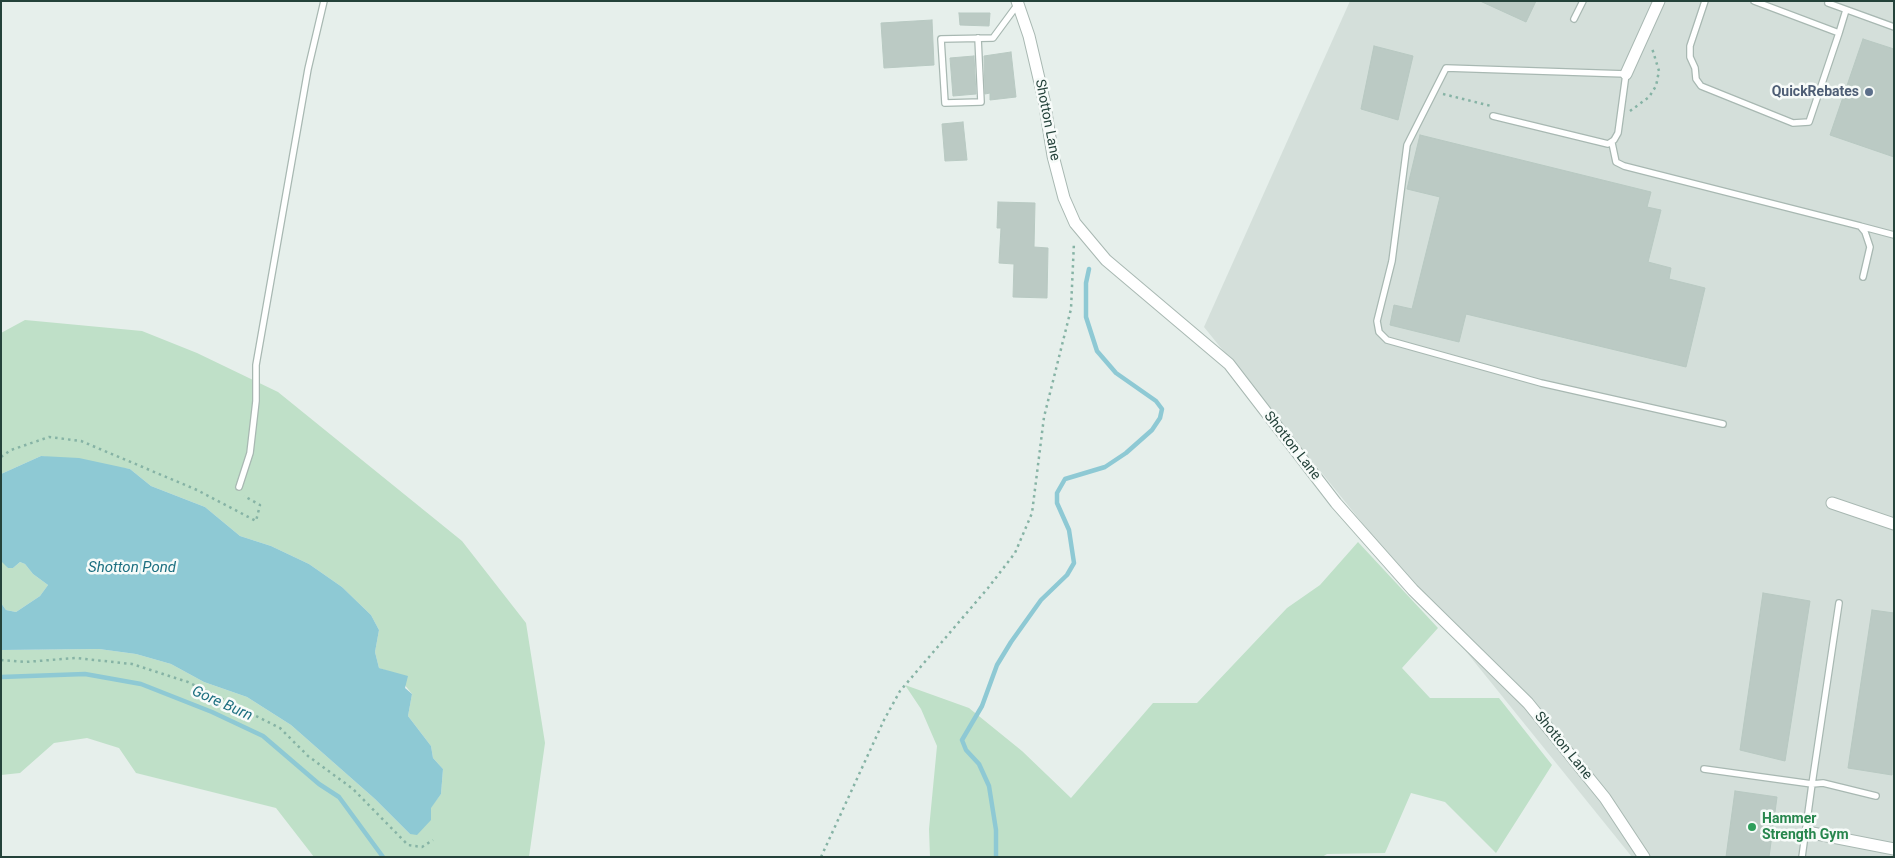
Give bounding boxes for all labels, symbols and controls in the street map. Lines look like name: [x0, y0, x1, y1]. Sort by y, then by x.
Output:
street label: Shotton Lane: [1031, 78, 1063, 162]
place label: QuickRebates: [1772, 84, 1859, 100]
marker: QuickRebates: [1863, 86, 1875, 98]
street label: Shotton Lane: [1260, 408, 1324, 484]
water label: Shotton Pond: [88, 559, 176, 577]
water label: Gore Burn: [189, 683, 255, 725]
street label: Shotton Lane: [1531, 709, 1595, 783]
place label: Hammer Strength Gym: [1762, 811, 1849, 844]
marker: Hammer Strength Gym: [1746, 821, 1758, 833]

